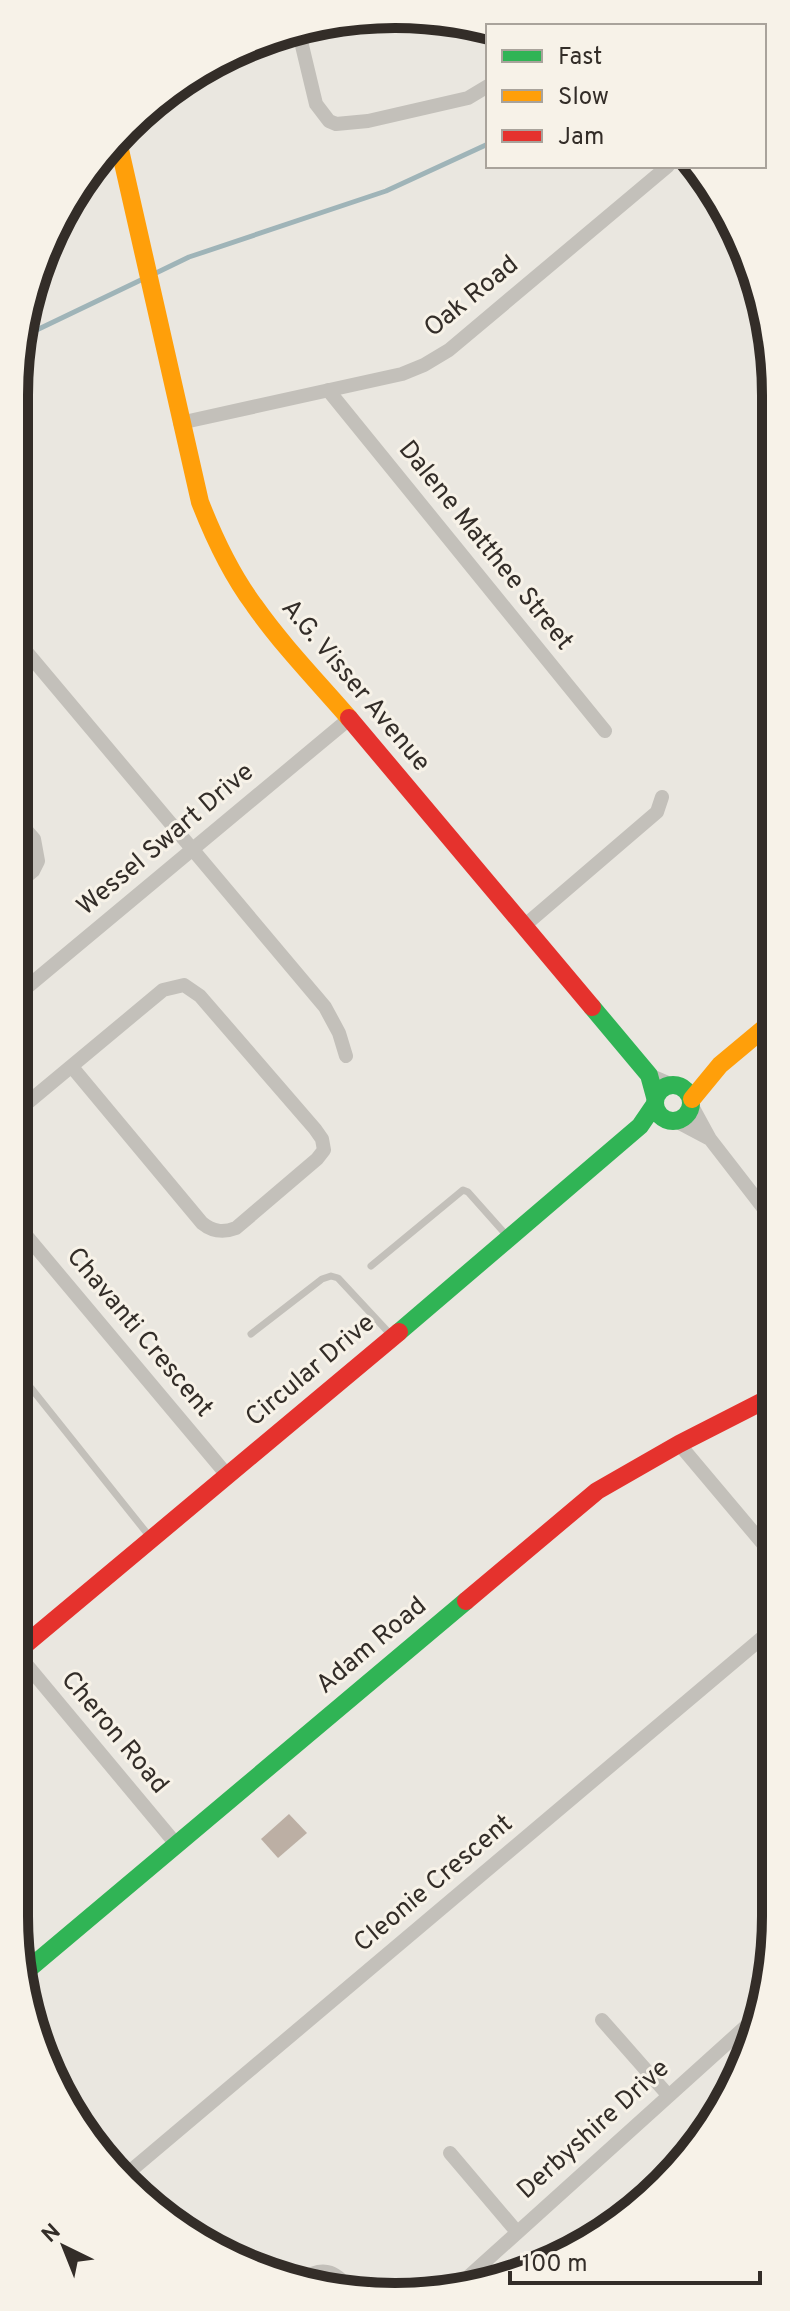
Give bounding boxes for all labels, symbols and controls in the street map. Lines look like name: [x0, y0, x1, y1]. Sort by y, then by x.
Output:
legend: [486, 24, 766, 168]
text: Fast: [558, 43, 602, 73]
text: Slow: [558, 83, 609, 113]
text: Jam: [558, 123, 604, 153]
street label: Oak Road: [418, 249, 526, 345]
street label: Dalene Matthee Street: [390, 434, 580, 658]
street label: A.G. Visser Avenue: [273, 593, 437, 779]
street label: Wessel Swart Drive: [71, 756, 261, 924]
street label: Chavanti Crescent: [58, 1241, 220, 1425]
street label: Circular Drive: [240, 1307, 382, 1435]
street label: Adam Road: [310, 1590, 434, 1702]
street label: Cheron Road: [53, 1665, 175, 1801]
street label: Cleonie Crescent: [348, 1808, 520, 1960]
street label: Derbyshire Drive: [511, 2053, 677, 2207]
north arrow: [24, 2207, 104, 2287]
text: N: [37, 2219, 67, 2249]
scale bar: [510, 2235, 760, 2285]
text: 100 m: [522, 2250, 588, 2280]

